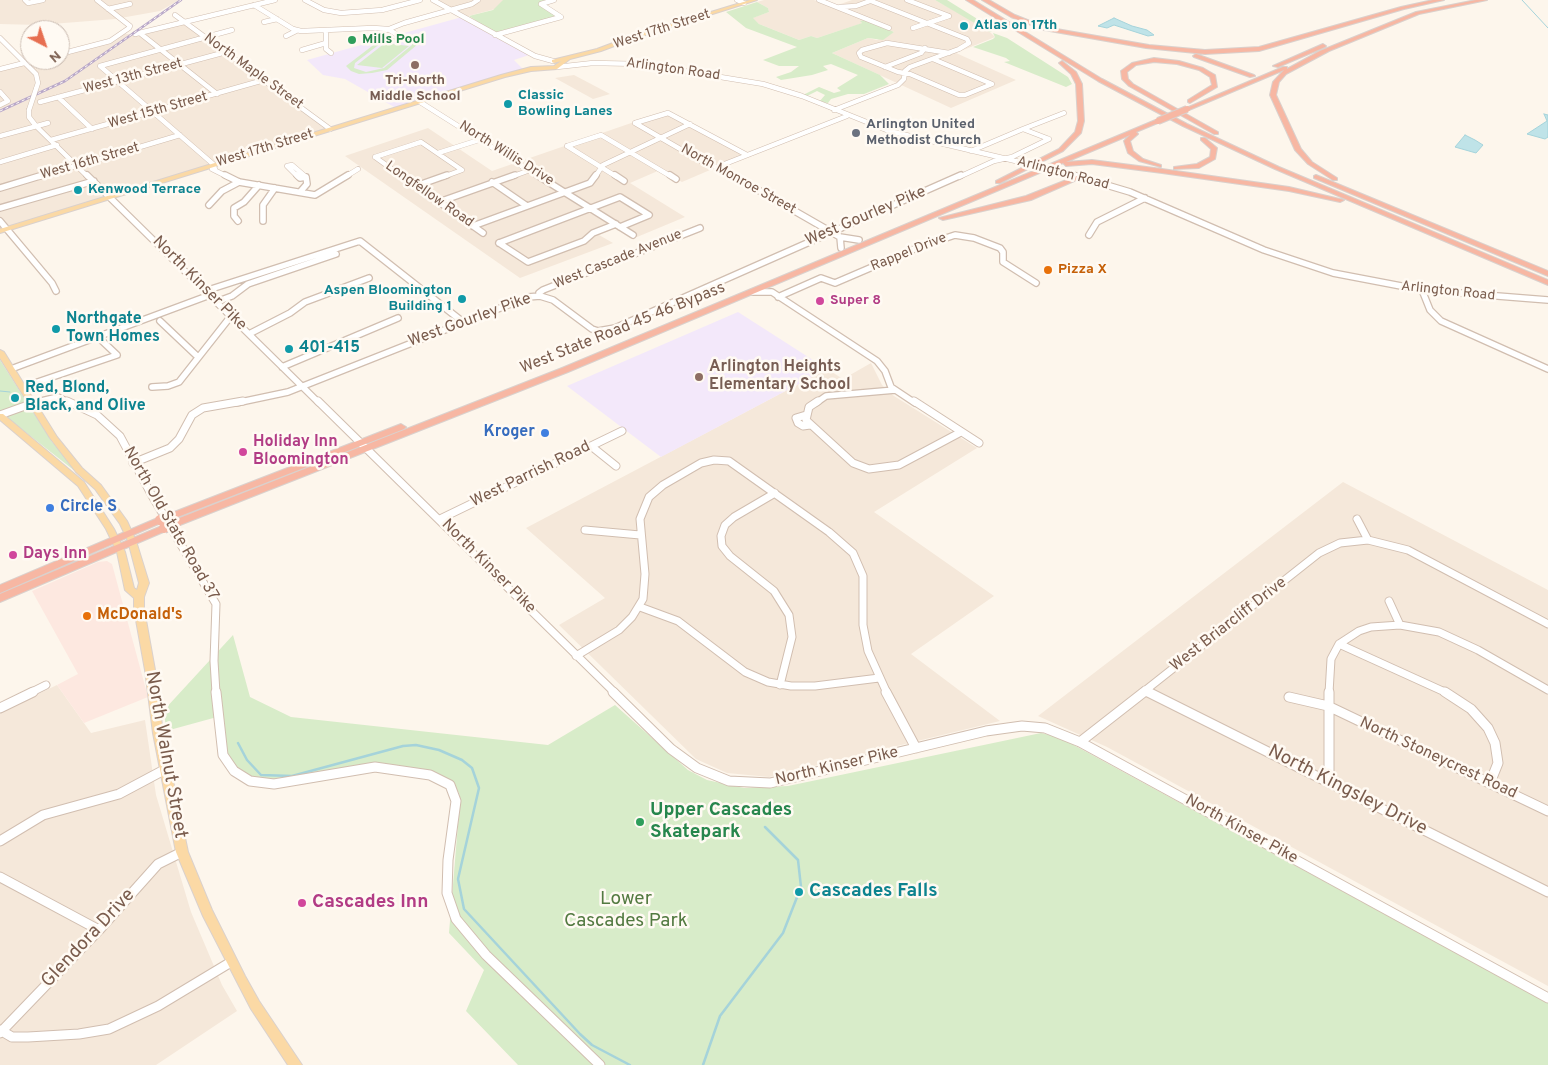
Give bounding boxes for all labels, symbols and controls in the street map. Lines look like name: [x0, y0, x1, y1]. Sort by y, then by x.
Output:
street label: West 17th Street: [612, 6, 712, 54]
place label: Atlas on 17th: [974, 18, 1057, 34]
north arrow: [20, 20, 70, 70]
marker: Atlas on 17th: [958, 20, 970, 32]
street label: North Maple Street: [200, 30, 306, 114]
place label: Mills Pool: [362, 32, 425, 48]
marker: Mills Pool: [346, 34, 358, 46]
text: N: [45, 46, 64, 66]
street label: Arlington Road: [625, 55, 721, 85]
street label: West 13th Street: [82, 56, 184, 98]
marker: Tri-North Middle School: [409, 59, 421, 71]
place label: Tri-North Middle School: [369, 73, 461, 105]
place label: Classic Bowling Lanes: [518, 88, 613, 120]
street label: West 15th Street: [106, 89, 210, 133]
marker: Classic Bowling Lanes: [502, 98, 514, 110]
place label: Arlington United Methodist Church: [866, 117, 981, 150]
street label: North Willis Drive: [455, 118, 557, 190]
street label: West 17th Street: [214, 126, 316, 172]
marker: Arlington United Methodist Church: [850, 127, 862, 139]
street label: West 16th Street: [39, 140, 141, 184]
street label: North Monroe Street: [677, 141, 799, 219]
street label: Arlington Road: [1015, 154, 1111, 194]
street label: Longfellow Road: [382, 158, 476, 232]
place label: Kenwood Terrace: [88, 182, 201, 198]
street label: West Gourley Pike: [803, 183, 929, 251]
marker: Kenwood Terrace: [72, 184, 84, 196]
street label: West Cascade Avenue: [552, 227, 684, 293]
street label: Rappel Drive: [869, 230, 949, 276]
street label: North Kinser Pike: [148, 233, 250, 335]
place label: Pizza X: [1058, 262, 1107, 278]
marker: Pizza X: [1042, 264, 1054, 276]
street label: West State Road 45 46 Bypass: [518, 279, 728, 379]
street label: Arlington Road: [1400, 279, 1496, 305]
place label: Aspen Bloomington Building 1: [324, 283, 452, 316]
street label: West Gourley Pike: [406, 290, 534, 352]
marker: Aspen Bloomington Building 1: [456, 293, 468, 305]
place label: Super 8: [830, 293, 881, 309]
marker: Super 8: [814, 295, 826, 307]
place label: Northgate Town Homes: [66, 310, 160, 348]
marker: Northgate Town Homes: [50, 323, 62, 335]
place label: 401-415: [299, 339, 360, 359]
marker: 401-415: [283, 343, 295, 355]
place label: Arlington Heights Elementary School: [709, 358, 851, 396]
marker: Arlington Heights Elementary School: [693, 371, 705, 383]
place label: Red, Blond, Black, and Olive: [25, 379, 146, 417]
marker: Red, Blond, Black, and Olive: [9, 392, 21, 404]
place label: Kroger: [484, 423, 535, 443]
marker: Kroger: [539, 427, 551, 439]
place label: Holiday Inn Bloomington: [253, 433, 349, 471]
street label: West Parrish Road: [468, 438, 594, 512]
street label: North Old State Road 37: [118, 444, 222, 604]
marker: Holiday Inn Bloomington: [237, 446, 249, 458]
place label: Circle S: [60, 498, 117, 518]
marker: Circle S: [44, 502, 56, 514]
street label: North Kinser Pike: [437, 516, 539, 618]
place label: Days Inn: [23, 545, 87, 565]
marker: Days Inn: [7, 549, 19, 561]
street label: West Briarcliff Drive: [1167, 574, 1291, 676]
place label: McDonald's: [97, 606, 183, 626]
marker: McDonald's: [81, 610, 93, 622]
street label: North Walnut Street: [139, 670, 191, 840]
street label: North Stoneycrest Road: [1356, 714, 1520, 804]
street label: North Kingsley Drive: [1263, 741, 1431, 841]
street label: North Kinser Pike: [774, 744, 900, 790]
street label: North Kinser Pike: [1181, 791, 1301, 869]
place label: Upper Cascades Skatepark: [650, 800, 792, 844]
marker: Upper Cascades Skatepark: [634, 816, 646, 828]
place label: Cascades Falls: [809, 881, 938, 903]
street label: Glendora Drive: [37, 885, 141, 993]
marker: Cascades Falls: [793, 886, 805, 898]
park label: Lower Cascades Park: [564, 889, 688, 933]
place label: Cascades Inn: [312, 892, 428, 914]
marker: Cascades Inn: [296, 897, 308, 909]

